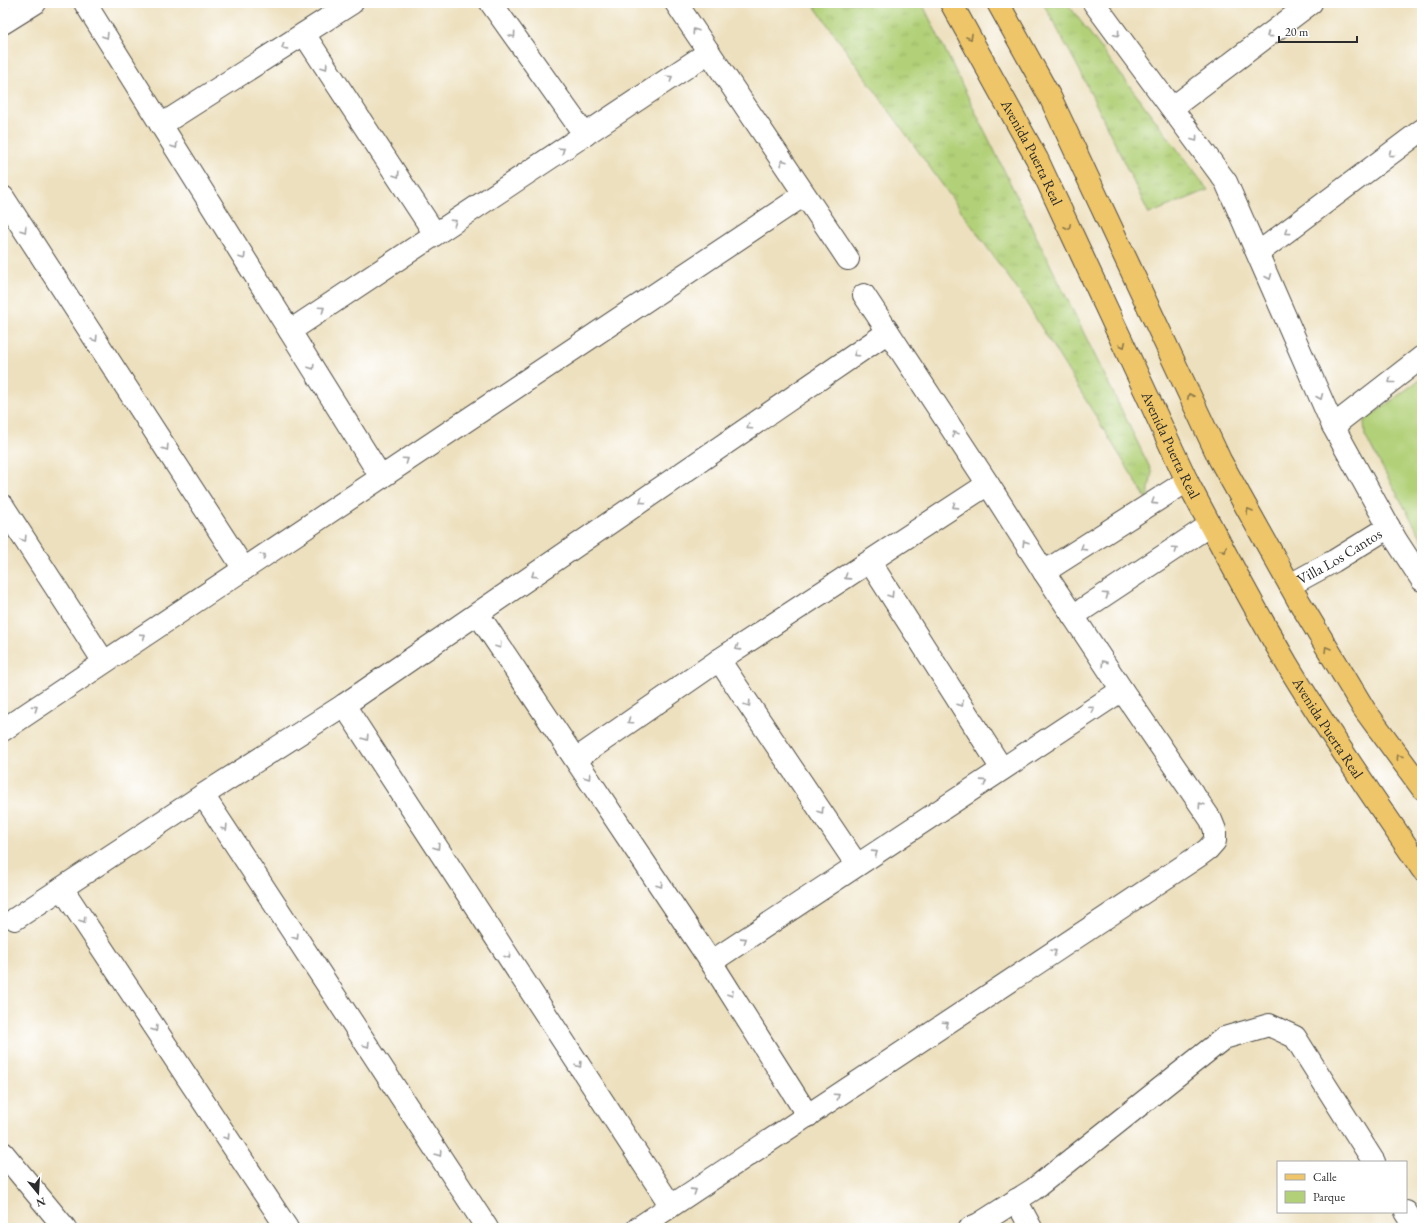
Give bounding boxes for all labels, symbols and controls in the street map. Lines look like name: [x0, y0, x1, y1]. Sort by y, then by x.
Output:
scale bar: [1279, 18, 1357, 44]
text: 20 m: [1285, 24, 1309, 40]
one-way arrow: [692, 28, 700, 35]
one-way arrow: [508, 30, 515, 37]
one-way arrow: [1112, 30, 1119, 37]
one-way arrow: [1266, 30, 1273, 37]
one-way arrow: [101, 32, 108, 39]
one-way arrow: [965, 33, 973, 40]
one-way arrow: [281, 42, 288, 49]
one-way arrow: [320, 63, 328, 70]
one-way arrow: [666, 75, 673, 83]
street label: Avenida Puerta Real: [997, 95, 1067, 209]
one-way arrow: [1190, 134, 1197, 141]
one-way arrow: [170, 142, 177, 149]
one-way arrow: [558, 147, 565, 155]
one-way arrow: [1388, 149, 1395, 156]
one-way arrow: [780, 159, 788, 166]
one-way arrow: [392, 171, 400, 178]
one-way arrow: [450, 219, 457, 226]
one-way arrow: [1063, 223, 1071, 231]
one-way arrow: [19, 225, 26, 232]
one-way arrow: [1284, 227, 1291, 235]
one-way arrow: [239, 252, 246, 259]
one-way arrow: [1264, 274, 1272, 281]
one-way arrow: [318, 306, 325, 314]
one-way arrow: [90, 334, 97, 341]
one-way arrow: [1118, 341, 1126, 348]
one-way arrow: [853, 349, 860, 357]
one-way arrow: [308, 363, 315, 370]
one-way arrow: [1389, 376, 1396, 383]
street label: Avenida Puerta Real: [1137, 387, 1205, 502]
one-way arrow: [1187, 392, 1195, 400]
one-way arrow: [1315, 392, 1323, 400]
one-way arrow: [746, 422, 753, 430]
one-way arrow: [953, 431, 960, 438]
one-way arrow: [161, 444, 169, 451]
one-way arrow: [402, 458, 409, 465]
one-way arrow: [639, 496, 646, 503]
one-way arrow: [1151, 497, 1158, 505]
one-way arrow: [952, 501, 959, 508]
one-way arrow: [1246, 508, 1253, 516]
street label: Villa Los Cantos: [1293, 524, 1385, 588]
one-way arrow: [19, 535, 27, 542]
one-way arrow: [1022, 540, 1030, 547]
one-way arrow: [1080, 543, 1087, 551]
one-way arrow: [1219, 545, 1226, 553]
one-way arrow: [1170, 547, 1177, 554]
one-way arrow: [259, 553, 266, 561]
one-way arrow: [532, 570, 539, 577]
one-way arrow: [844, 572, 851, 580]
one-way arrow: [886, 591, 894, 598]
one-way arrow: [1102, 592, 1109, 600]
one-way arrow: [139, 633, 146, 640]
one-way arrow: [495, 642, 502, 649]
one-way arrow: [735, 643, 742, 650]
one-way arrow: [1325, 646, 1332, 653]
one-way arrow: [1101, 660, 1109, 667]
street label: Avenida Puerta Real: [1288, 673, 1368, 782]
one-way arrow: [744, 700, 751, 707]
one-way arrow: [956, 700, 963, 707]
one-way arrow: [31, 706, 38, 713]
one-way arrow: [1088, 707, 1095, 714]
one-way arrow: [628, 716, 635, 723]
one-way arrow: [361, 734, 368, 741]
one-way arrow: [1396, 754, 1404, 761]
one-way arrow: [583, 773, 590, 780]
one-way arrow: [980, 779, 987, 786]
one-way arrow: [1199, 803, 1206, 810]
one-way arrow: [816, 807, 823, 814]
one-way arrow: [220, 824, 228, 831]
one-way arrow: [432, 843, 439, 850]
one-way arrow: [871, 851, 878, 858]
one-way arrow: [655, 881, 663, 888]
one-way arrow: [78, 916, 86, 923]
one-way arrow: [291, 932, 298, 939]
one-way arrow: [739, 938, 746, 945]
one-way arrow: [1050, 949, 1057, 957]
one-way arrow: [503, 952, 510, 959]
one-way arrow: [727, 990, 734, 997]
one-way arrow: [941, 1022, 948, 1029]
one-way arrow: [150, 1025, 158, 1032]
one-way arrow: [363, 1041, 370, 1048]
one-way arrow: [574, 1060, 581, 1067]
one-way arrow: [833, 1093, 840, 1101]
one-way arrow: [222, 1133, 230, 1140]
one-way arrow: [434, 1150, 442, 1157]
legend: [1277, 1161, 1407, 1213]
text: Calle: [1313, 1169, 1337, 1185]
north arrow: [18, 1173, 58, 1213]
one-way arrow: [690, 1188, 697, 1196]
text: Parque: [1313, 1189, 1345, 1205]
text: N: [35, 1194, 47, 1211]

